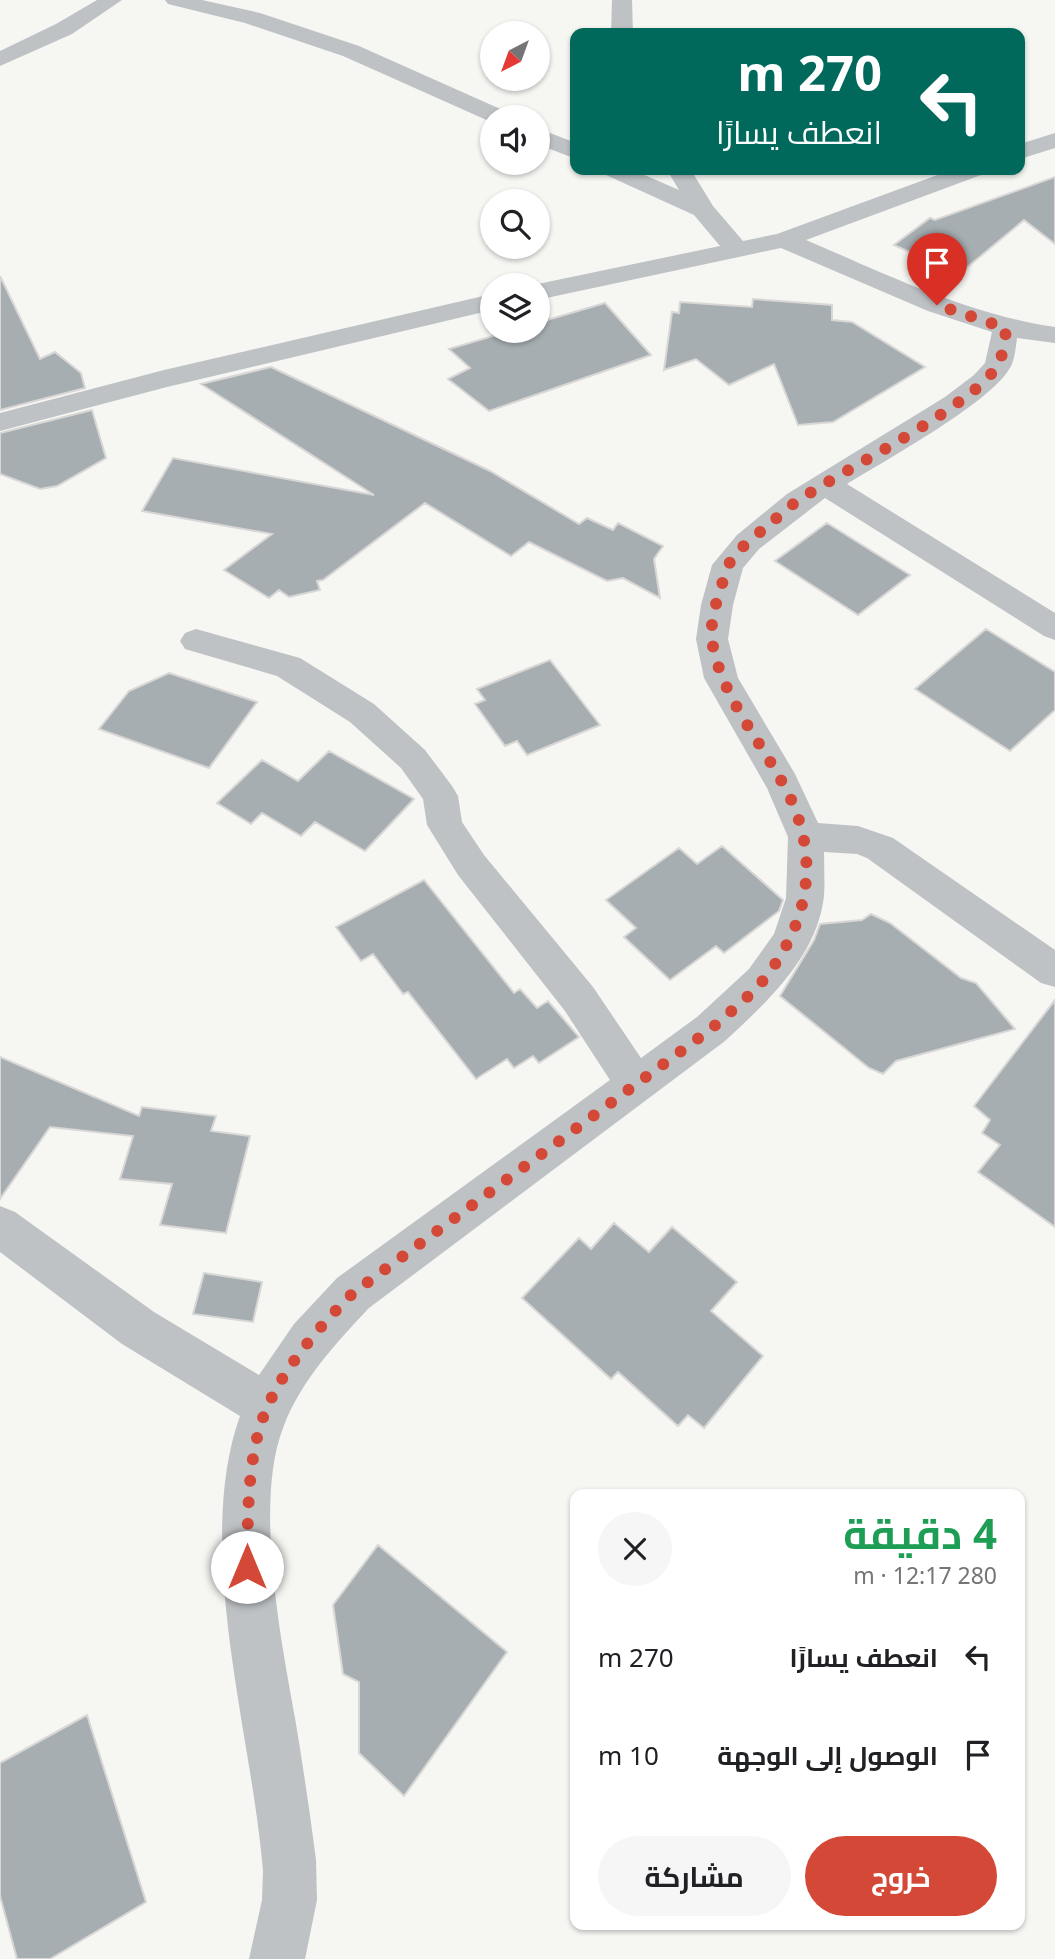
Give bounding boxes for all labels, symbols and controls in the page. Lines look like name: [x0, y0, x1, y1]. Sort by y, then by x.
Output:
north arrow: [480, 21, 550, 91]
map controls: [480, 21, 550, 343]
text: 270 m: [737, 39, 882, 105]
icon: left: [906, 56, 997, 147]
button: sound: [480, 105, 550, 175]
text: انعطف يسارًا: [716, 110, 882, 153]
button: search: [480, 189, 550, 259]
pin: [907, 233, 967, 305]
icon: arrive: [918, 244, 956, 282]
button: layers: [480, 273, 550, 343]
text: 4 دقيقة: [843, 1504, 997, 1561]
button: close: [598, 1512, 672, 1586]
position arrow: [210, 1530, 284, 1604]
text: 280 m · 12:17: [853, 1559, 997, 1591]
icon: left: [959, 1638, 997, 1676]
text: 270 m: [598, 1639, 674, 1675]
text: انعطف يسارًا: [789, 1639, 938, 1675]
icon: arrive: [959, 1736, 997, 1774]
text: 10 m: [598, 1737, 659, 1773]
text: الوصول إلى الوجهة: [717, 1737, 938, 1773]
button: مشاركة: [598, 1836, 791, 1916]
button: خروج: [805, 1836, 997, 1916]

